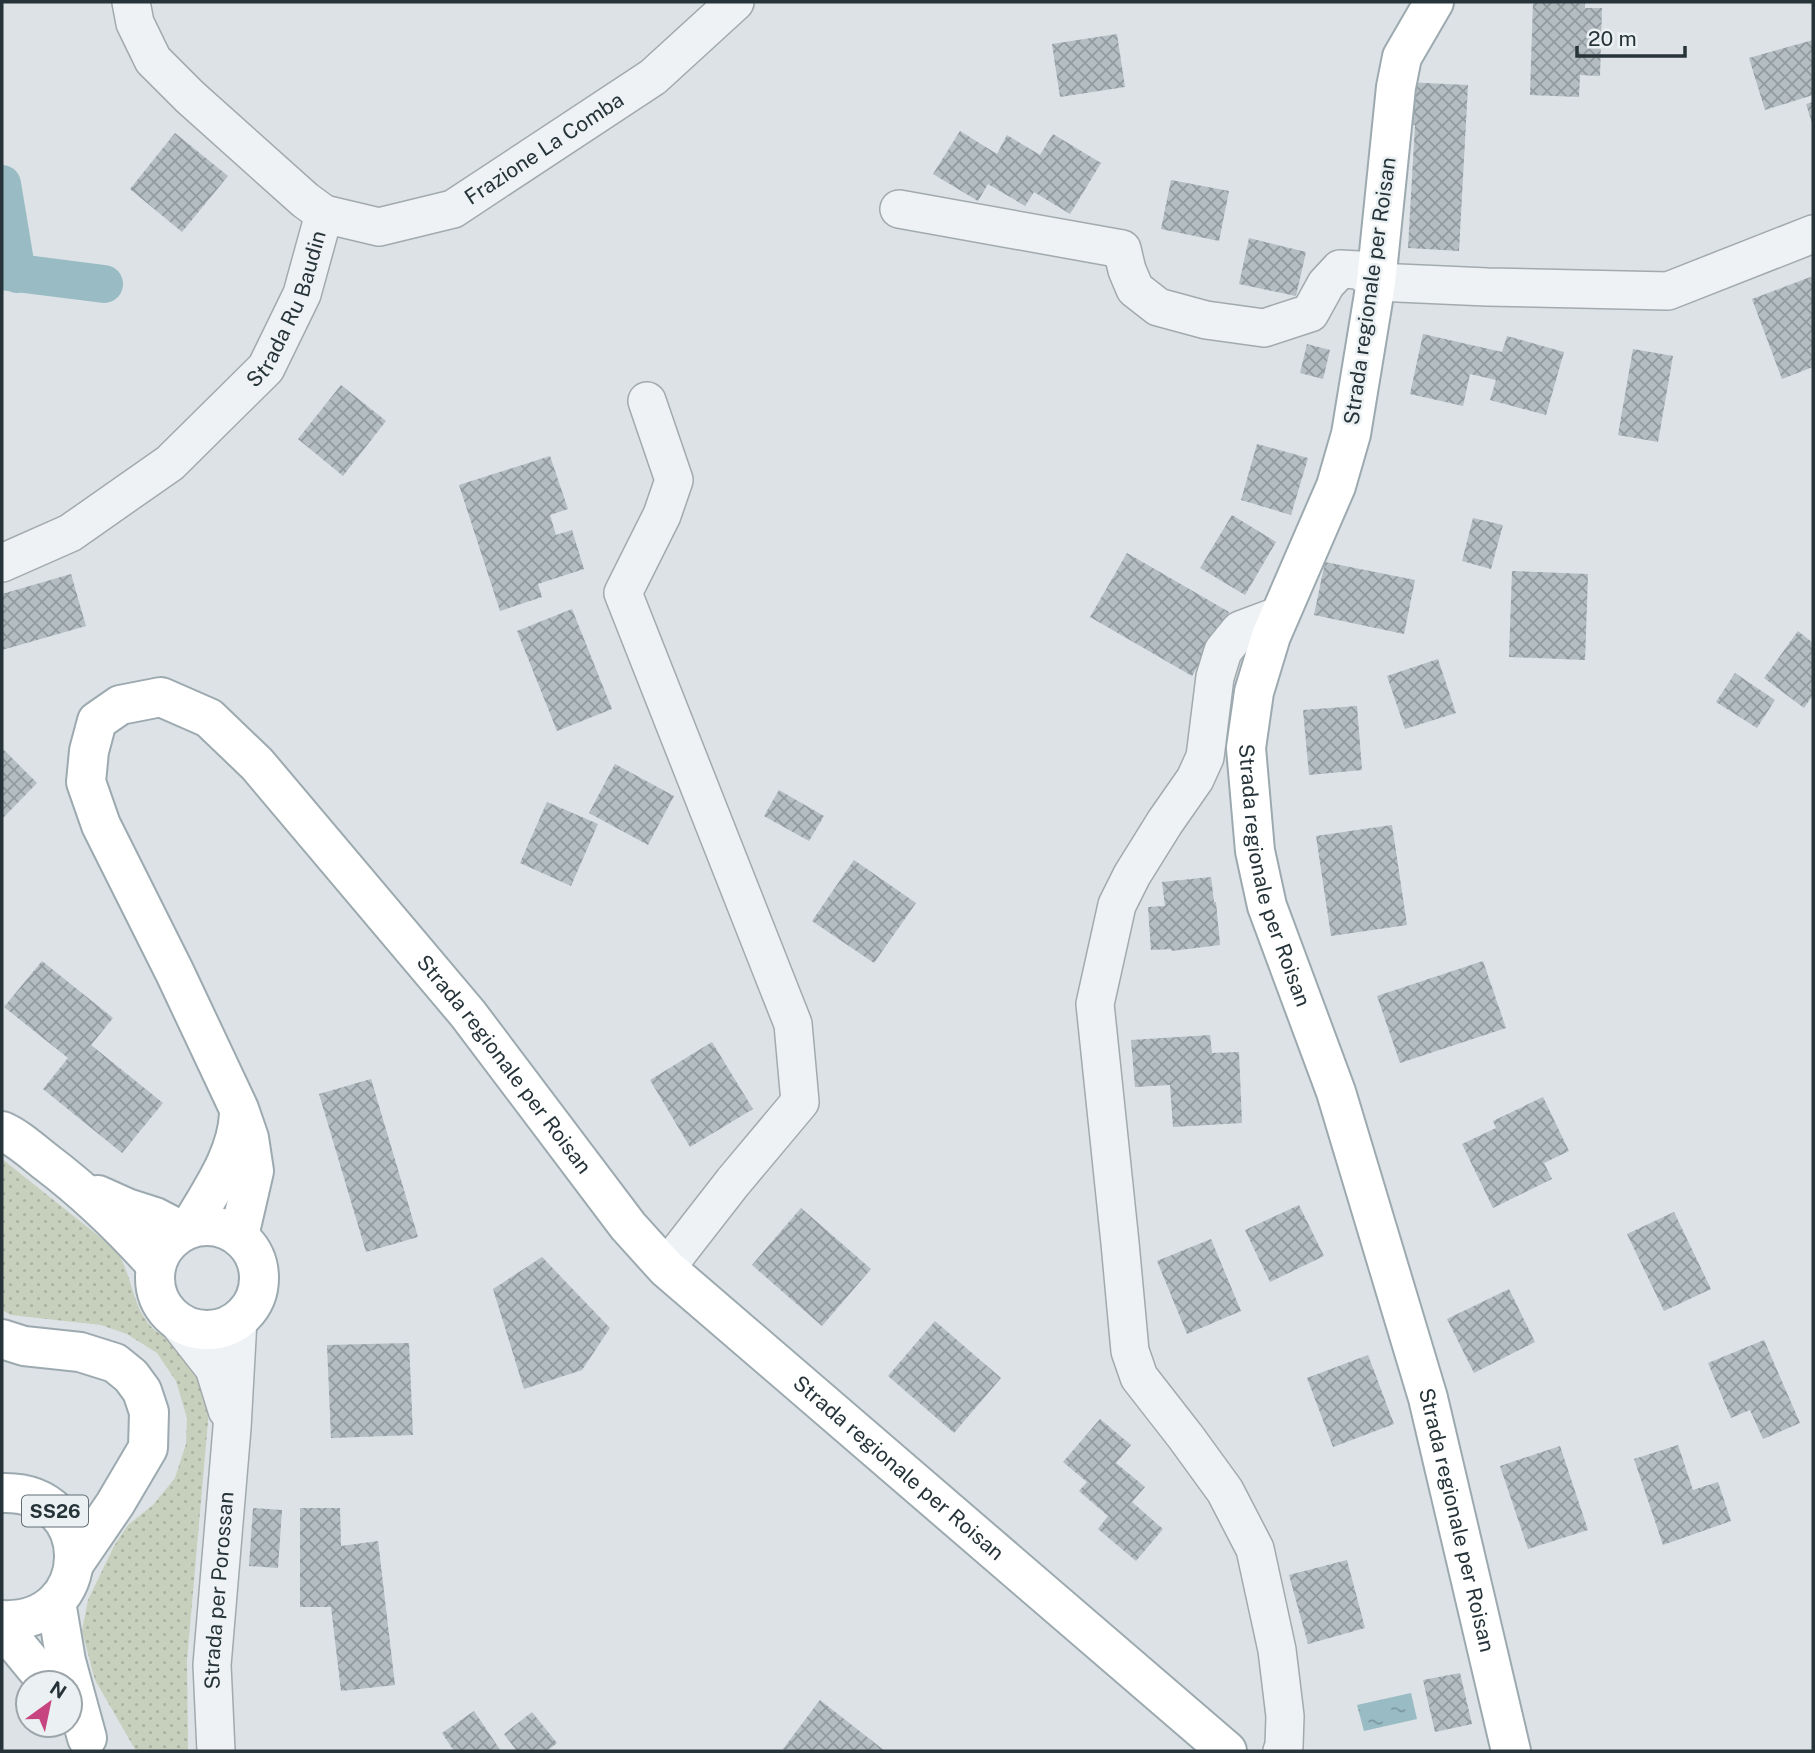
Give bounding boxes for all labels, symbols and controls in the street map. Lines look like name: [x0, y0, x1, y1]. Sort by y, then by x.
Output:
scale bar: [1577, 14, 1686, 58]
text: 20 m: [1588, 26, 1637, 51]
street label: Frazione La Comba: [460, 87, 628, 210]
street label: Strada regionale per Roisan: [1338, 156, 1401, 426]
street label: Strada Ru Baudin: [241, 228, 331, 392]
street label: Strada regionale per Roisan: [1234, 743, 1316, 1010]
street label: Strada regionale per Roisan: [412, 950, 597, 1178]
street label: Strada regionale per Roisan: [788, 1370, 1009, 1565]
street label: Strada regionale per Roisan: [1414, 1385, 1500, 1654]
street label: Strada per Porossan: [199, 1490, 239, 1690]
road number: SS26: [22, 1496, 88, 1526]
north arrow: [14, 1669, 84, 1739]
text: N: [46, 1676, 70, 1703]

